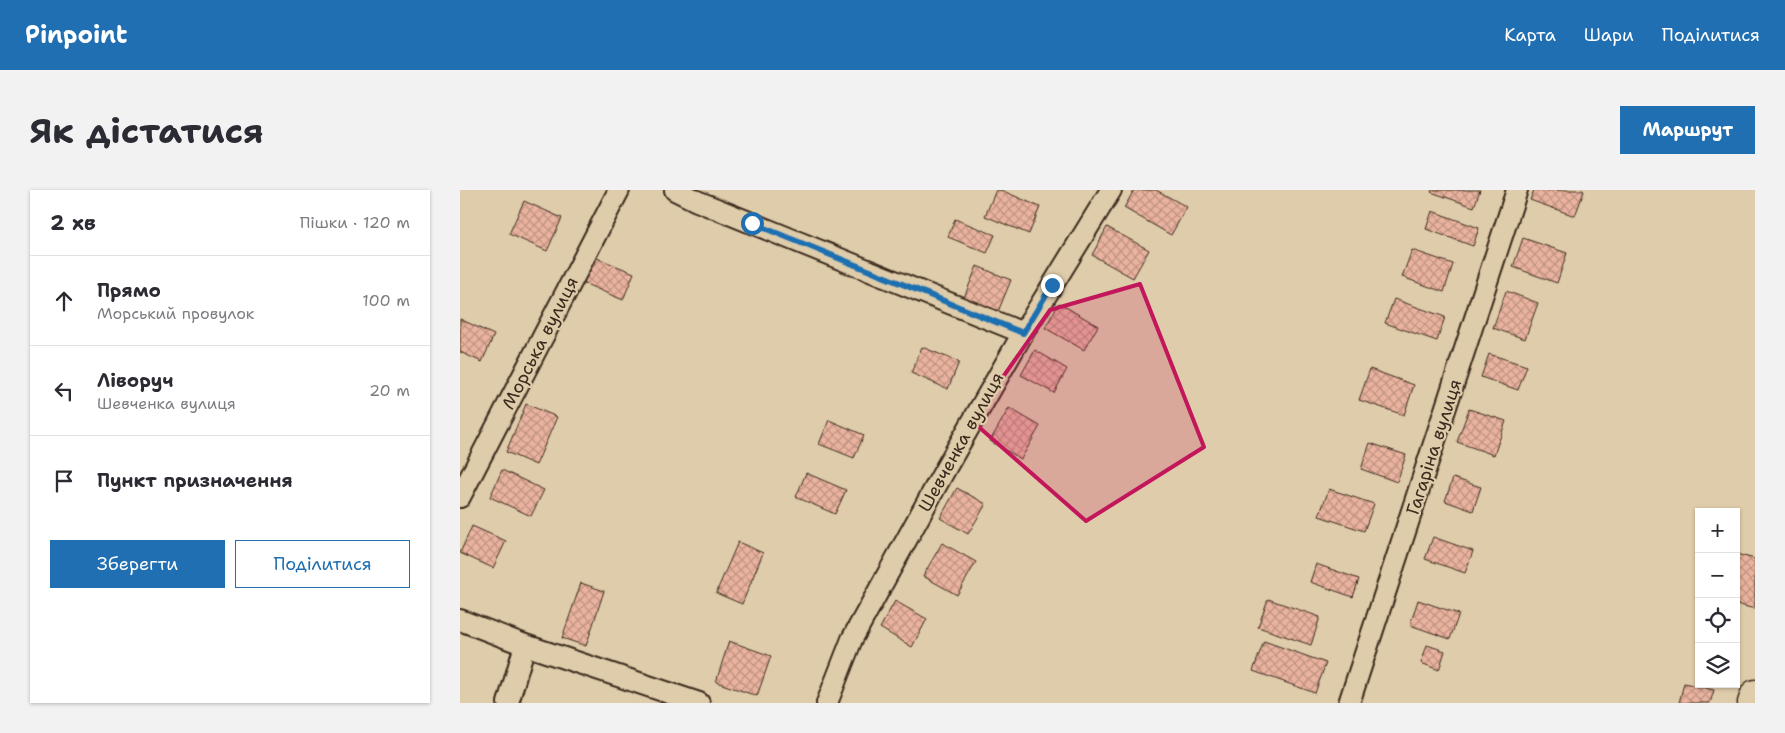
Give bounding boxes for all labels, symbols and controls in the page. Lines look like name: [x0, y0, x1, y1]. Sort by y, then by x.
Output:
text: Pinpoint: [25, 19, 127, 51]
text: Карта: [1504, 23, 1556, 47]
text: Шари: [1584, 23, 1634, 47]
text: Поділитися: [1662, 23, 1760, 47]
button: Маршрут: [1620, 106, 1755, 154]
text: Як дістатися: [30, 107, 264, 154]
text: 2 хв: [50, 209, 96, 237]
text: Пішки · 120 m: [300, 212, 410, 233]
route start: [741, 212, 764, 235]
street label: Морська вулиця: [496, 273, 584, 413]
route end: [1041, 274, 1064, 297]
text: Прямо: [97, 278, 161, 303]
icon: ahead: [50, 287, 78, 315]
text: 100 m: [362, 290, 410, 311]
text: Морський провулок: [97, 303, 254, 324]
text: Ліворуч: [97, 368, 173, 393]
street label: Шевченка вулиця: [913, 368, 1009, 516]
street label: Гагаріна вулиця: [1401, 376, 1467, 518]
icon: left: [50, 377, 78, 405]
text: 20 m: [369, 380, 410, 401]
text: Шевченка вулиця: [97, 393, 236, 414]
icon: arrive: [50, 467, 78, 495]
text: Пункт призначення: [97, 468, 293, 493]
map controls: [1695, 508, 1740, 688]
button: +: [1695, 508, 1740, 553]
button: Зберегти: [50, 540, 225, 588]
button: Поділитися: [235, 540, 410, 588]
button: −: [1695, 553, 1740, 598]
button: locate: [1695, 598, 1740, 643]
button: layers: [1695, 643, 1740, 688]

